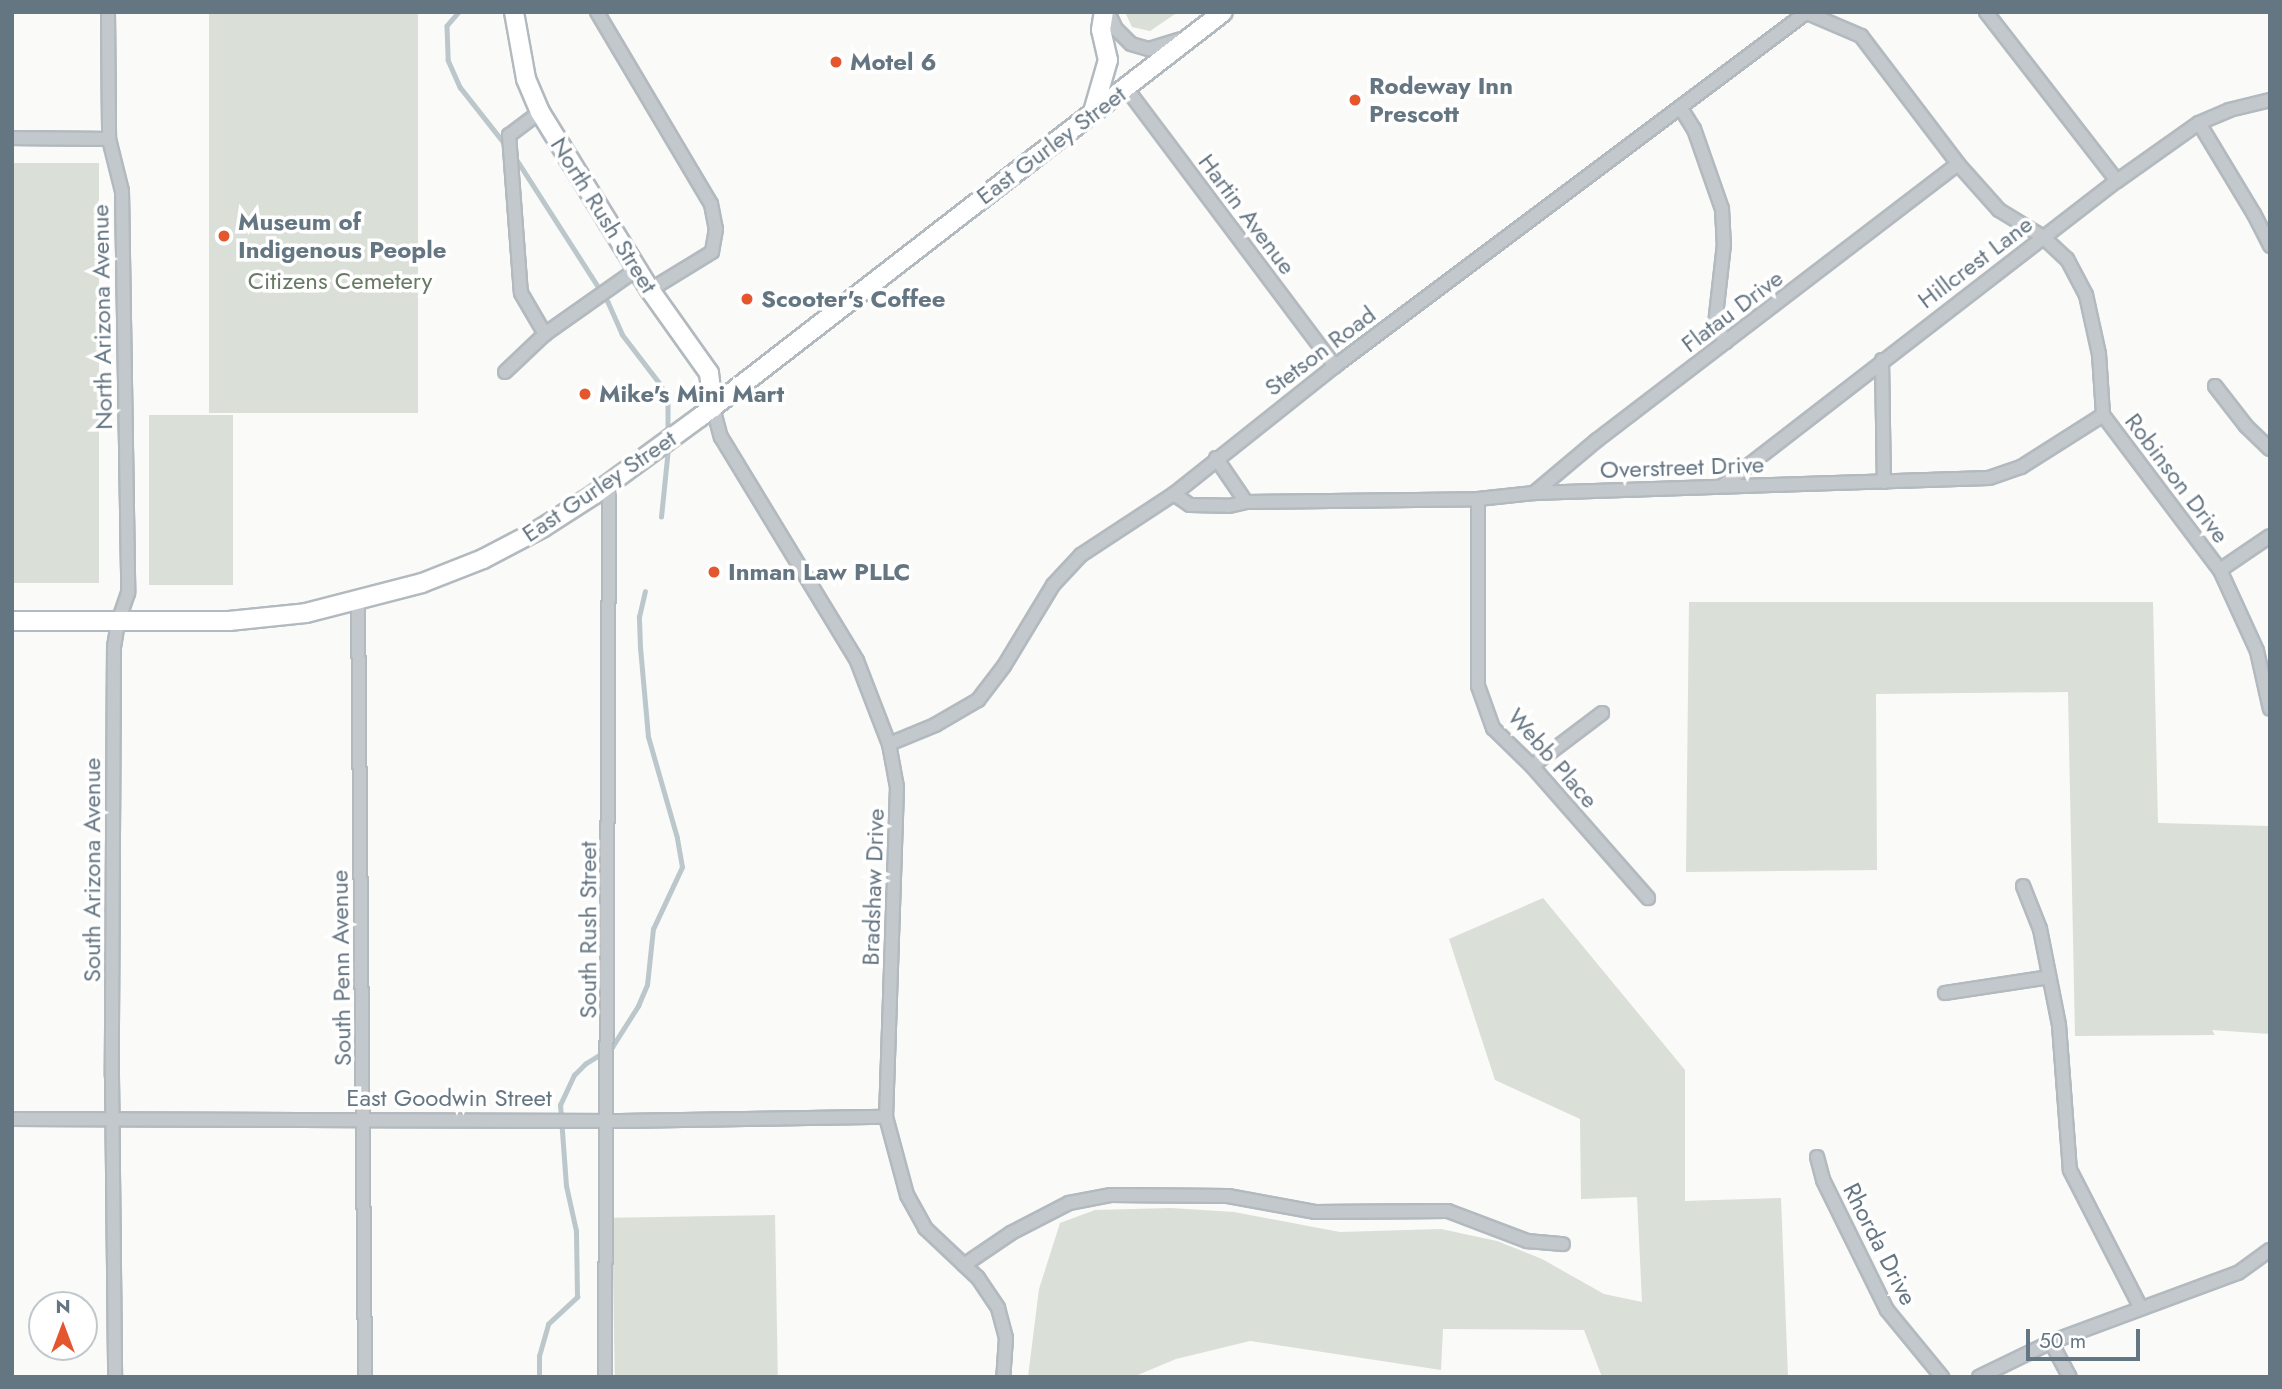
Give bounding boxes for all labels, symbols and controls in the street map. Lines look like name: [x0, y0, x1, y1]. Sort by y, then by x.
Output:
place label: Motel 6: [850, 48, 937, 76]
marker: Motel 6: [828, 54, 844, 70]
place label: Rodeway Inn Prescott: [1369, 72, 1513, 128]
street label: East Gurley Street: [971, 80, 1131, 210]
marker: Rodeway Inn Prescott: [1347, 92, 1363, 108]
street label: North Rush Street: [545, 132, 663, 298]
street label: Hartin Avenue: [1192, 148, 1302, 280]
street label: North Arizona Avenue: [86, 204, 118, 430]
place label: Museum of Indigenous People: [238, 208, 446, 264]
street label: Hillcrest Lane: [1912, 210, 2038, 314]
marker: Museum of Indigenous People: [216, 228, 232, 244]
street label: Flatau Drive: [1676, 264, 1788, 358]
park label: Citizens Cemetery: [248, 267, 432, 295]
place label: Scooter's Coffee: [761, 285, 946, 313]
marker: Scooter's Coffee: [739, 291, 755, 307]
street label: Stetson Road: [1259, 300, 1381, 402]
place label: Mike's Mini Mart: [599, 380, 784, 408]
marker: Mike's Mini Mart: [577, 386, 593, 402]
street label: Robinson Drive: [2119, 407, 2235, 549]
street label: East Gurley Street: [517, 424, 681, 548]
street label: Overstreet Drive: [1599, 450, 1765, 484]
place label: Inman Law PLLC: [728, 558, 910, 586]
marker: Inman Law PLLC: [706, 564, 722, 580]
street label: Webb Place: [1502, 702, 1604, 814]
street label: South Arizona Avenue: [78, 758, 106, 982]
street label: Bradshaw Drive: [856, 808, 890, 966]
street label: South Rush Street: [574, 841, 602, 1019]
street label: South Penn Avenue: [325, 870, 357, 1066]
street label: East Goodwin Street: [346, 1084, 552, 1112]
street label: Rhorda Drive: [1837, 1178, 1923, 1310]
north arrow: [28, 1291, 98, 1361]
text: N: [55, 1293, 71, 1320]
scale bar: [2030, 1316, 2144, 1360]
text: 50 m: [2039, 1326, 2086, 1356]

